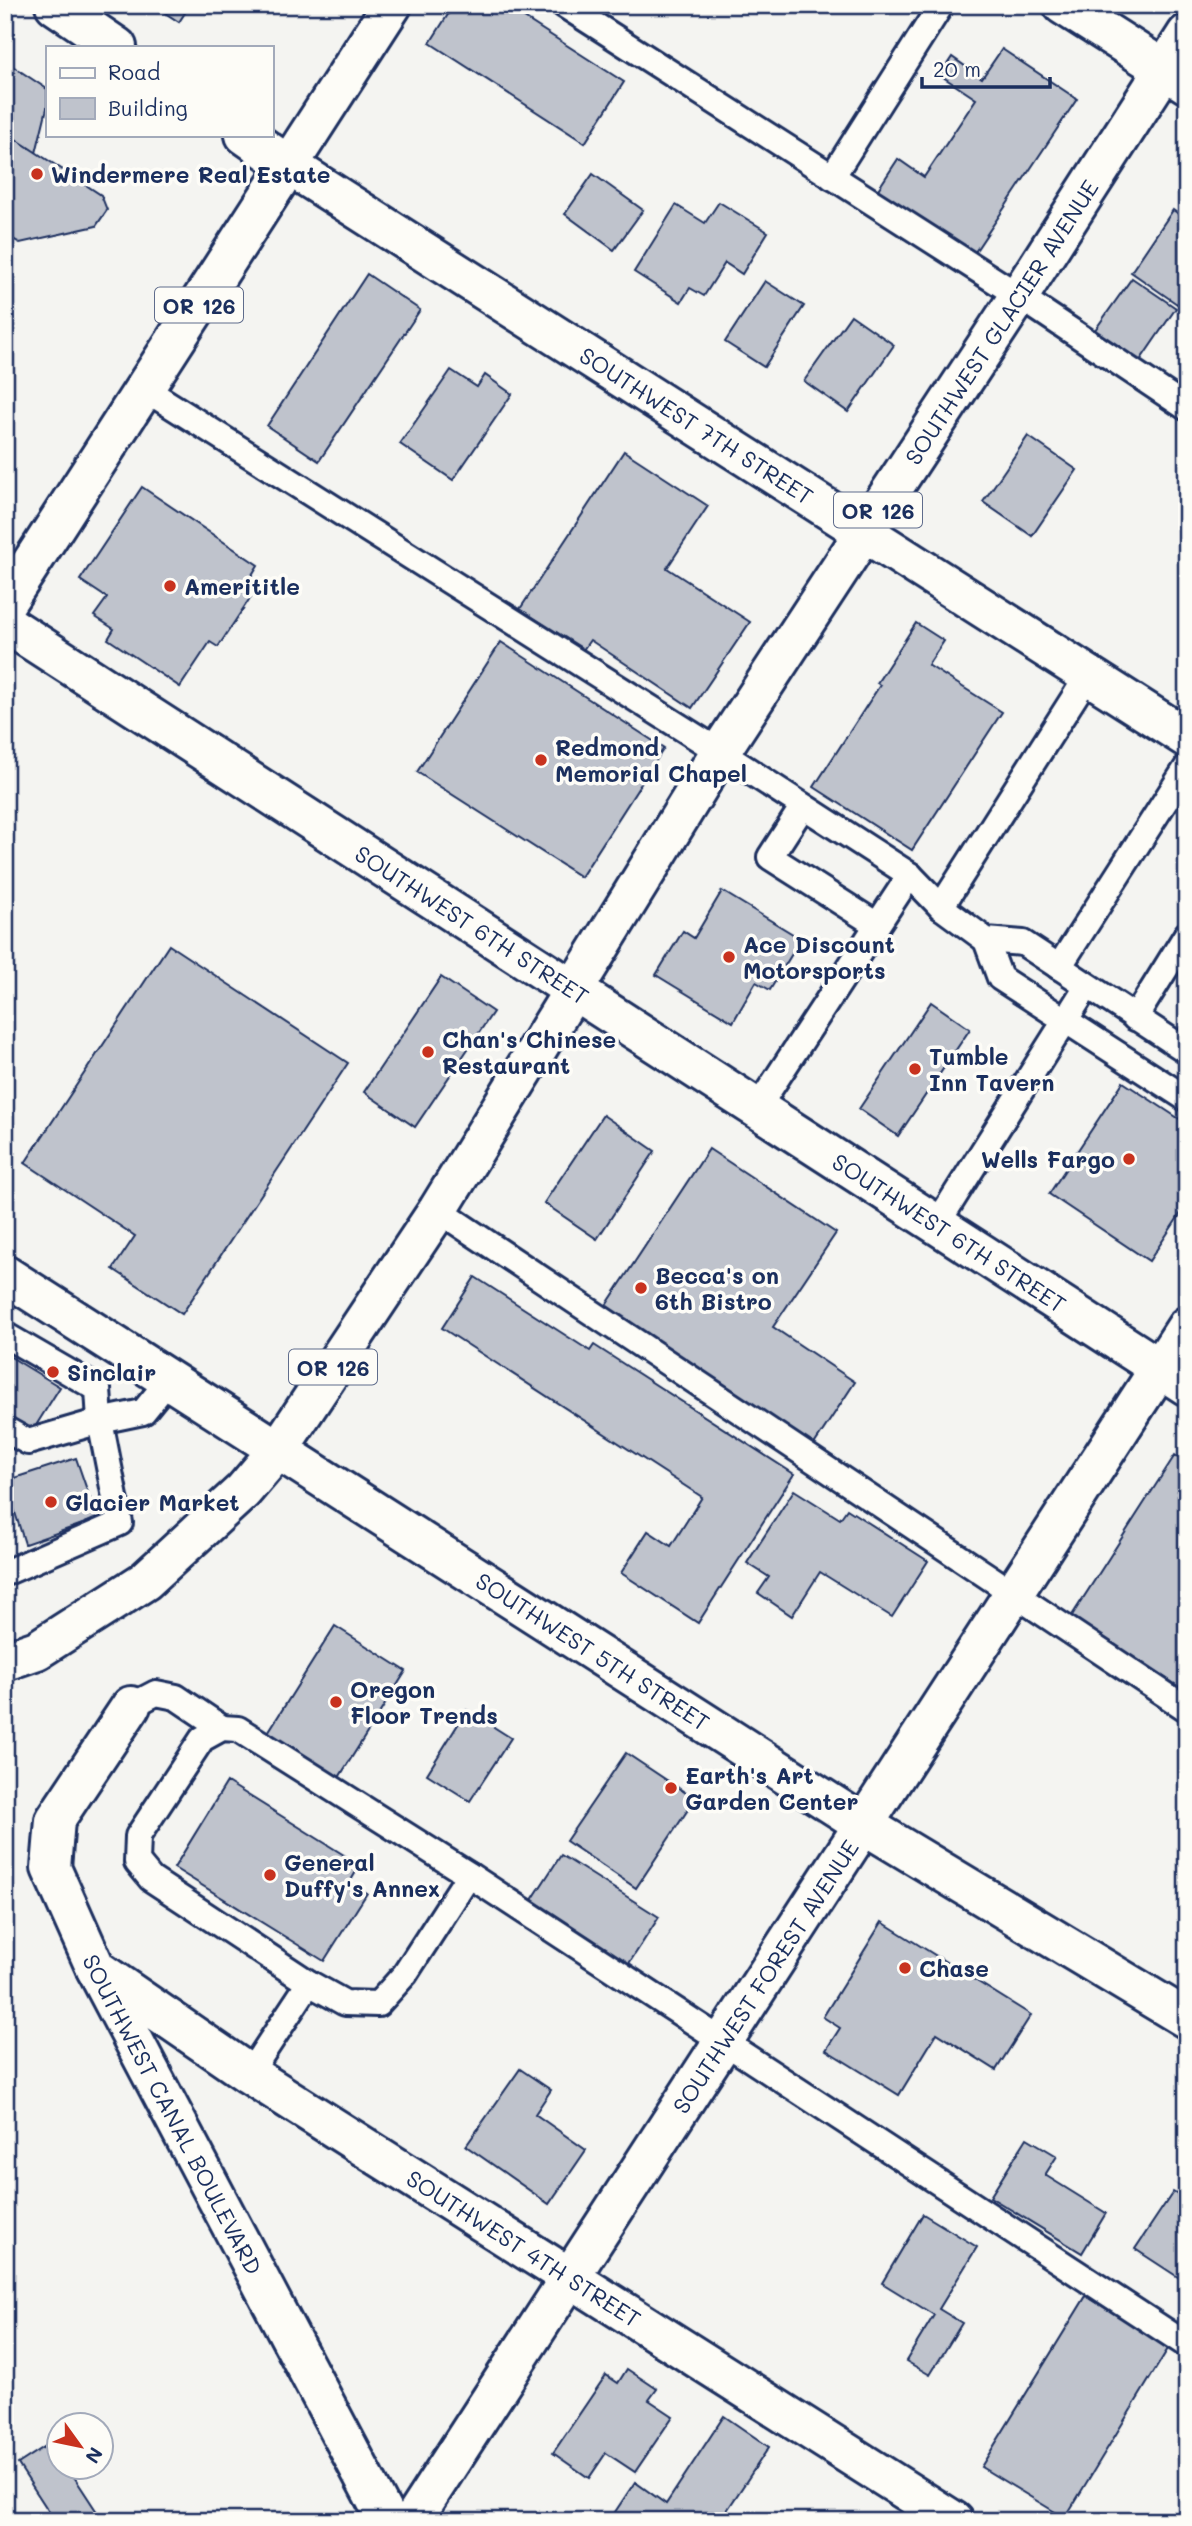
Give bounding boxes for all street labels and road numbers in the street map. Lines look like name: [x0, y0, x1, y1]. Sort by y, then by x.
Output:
street label: SOUTHWEST GLACIER AVENUE: [898, 174, 1105, 470]
road number: OR 126: [155, 288, 243, 322]
street label: SOUTHWEST 7TH STREET: [574, 340, 819, 511]
road number: OR 126: [834, 492, 922, 528]
street label: SOUTHWEST 6TH STREET: [350, 838, 595, 1011]
street label: SOUTHWEST 6TH STREET: [827, 1146, 1072, 1319]
road number: OR 126: [289, 1350, 377, 1384]
street label: SOUTHWEST 5TH STREET: [470, 1565, 716, 1737]
street label: SOUTHWEST FOREST AVENUE: [665, 1834, 865, 2119]
street label: SOUTHWEST CANAL BOULEVARD: [76, 1949, 269, 2280]
street label: SOUTHWEST 4TH STREET: [401, 2163, 647, 2334]

